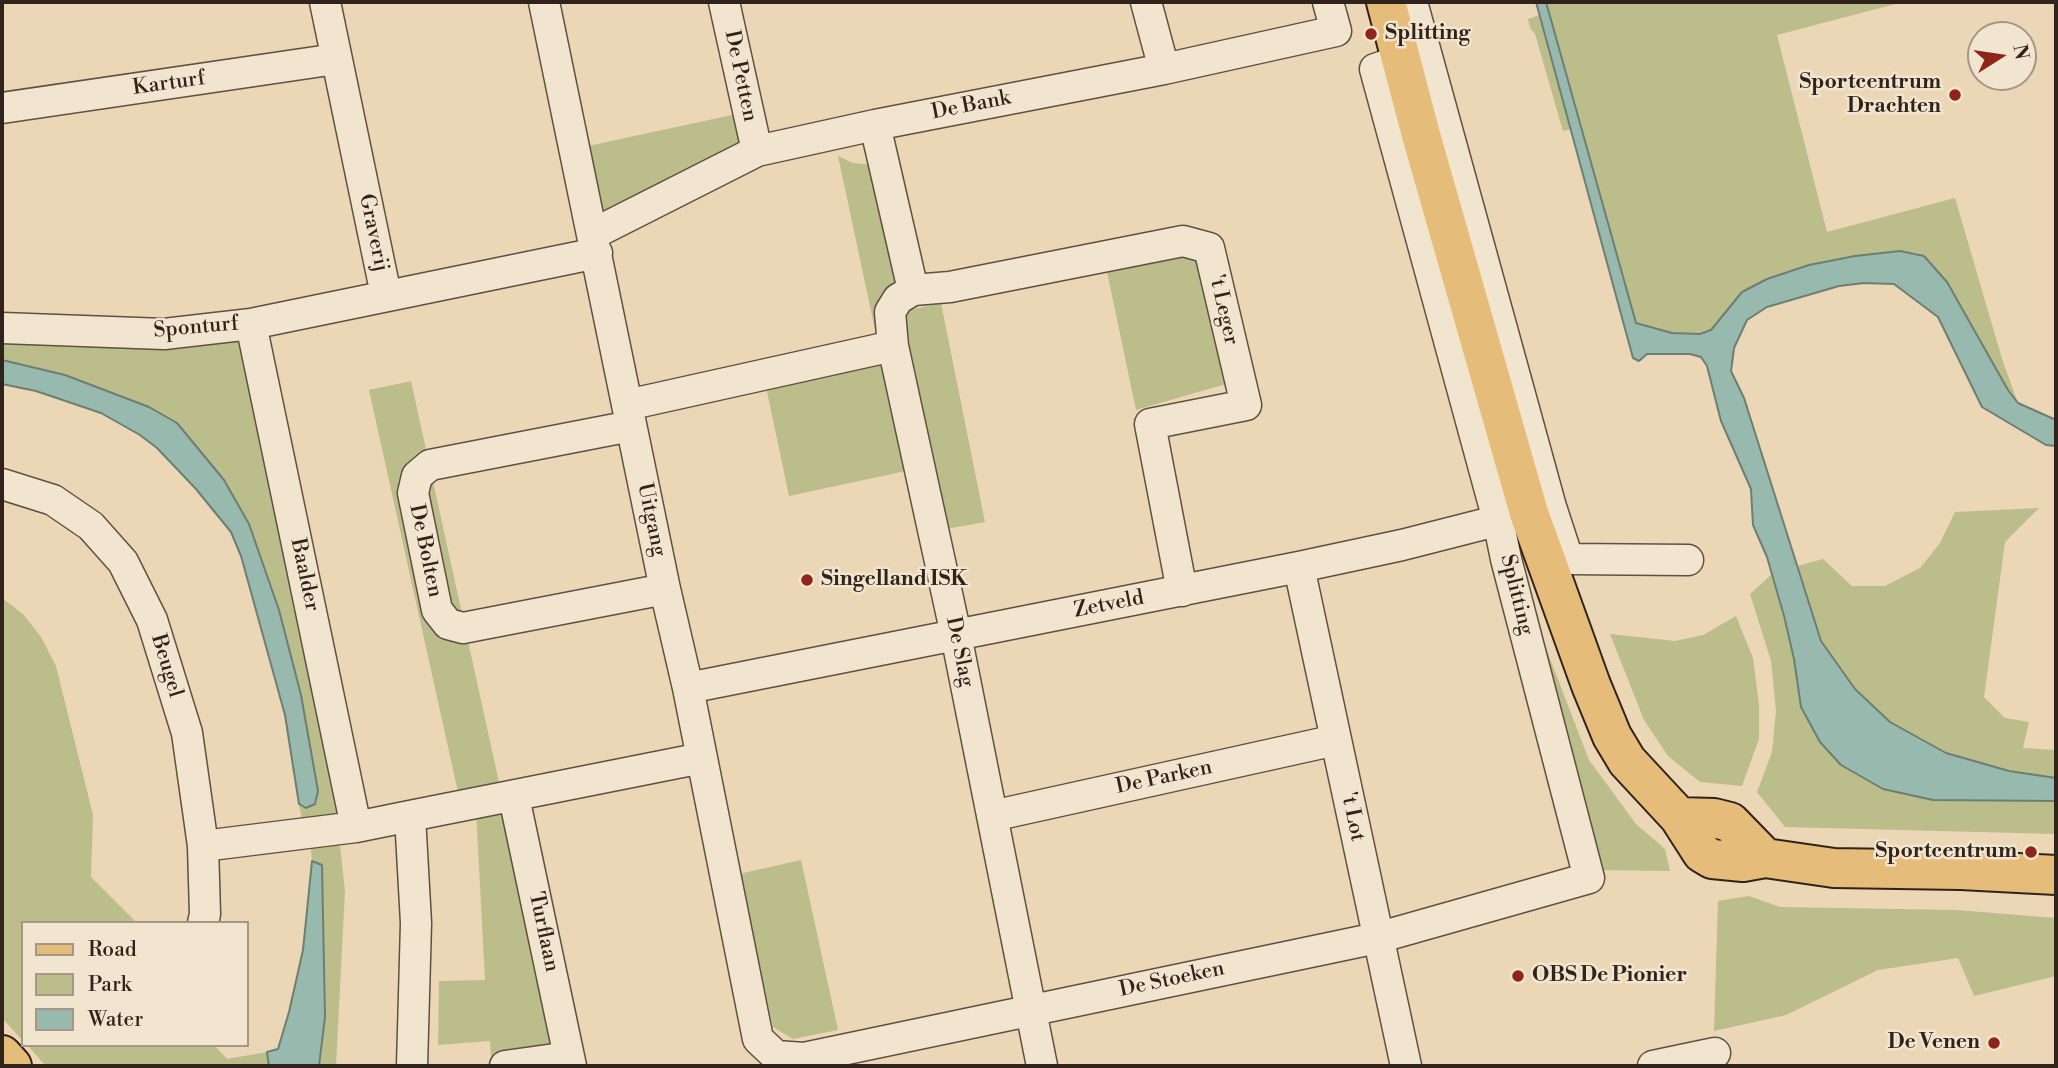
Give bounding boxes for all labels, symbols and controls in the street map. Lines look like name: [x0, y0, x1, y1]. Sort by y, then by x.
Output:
place label: Splitting: [1385, 21, 1470, 47]
north arrow: [1967, 21, 2037, 91]
marker: Splitting: [1363, 26, 1379, 42]
street label: De Petten: [718, 28, 762, 124]
text: N: [2007, 42, 2034, 62]
street label: Karturf: [131, 66, 207, 102]
place label: Sportcentrum Drachten: [1799, 70, 1941, 120]
street label: De Bank: [929, 86, 1013, 126]
marker: Sportcentrum Drachten: [1947, 87, 1963, 103]
street label: Graverij: [353, 192, 393, 274]
street label: 't Leger: [1203, 272, 1243, 348]
street label: Sponturf: [153, 312, 239, 344]
street label: Uitgang: [631, 481, 671, 559]
street label: De Bolten: [403, 502, 447, 600]
street label: Baalder: [284, 536, 324, 614]
street label: Splitting: [1494, 552, 1538, 638]
place label: Singelland ISK: [821, 567, 967, 593]
marker: Singelland ISK: [799, 572, 815, 588]
street label: Zetveld: [1072, 586, 1146, 624]
street label: De Slag: [939, 615, 979, 689]
street label: Beugel: [144, 631, 188, 701]
street label: De Parken: [1114, 756, 1214, 800]
street label: 't Lot: [1335, 790, 1369, 844]
place label: Sportcentrum: [1875, 839, 2017, 865]
marker: Sportcentrum: [2023, 844, 2039, 860]
street label: Turflaan: [522, 890, 564, 974]
legend: [21, 921, 248, 1047]
text: Road: [88, 937, 137, 963]
street label: De Stoeken: [1117, 957, 1227, 1003]
place label: OBS De Pionier: [1532, 963, 1687, 989]
marker: OBS De Pionier: [1510, 968, 1526, 984]
text: Park: [88, 972, 132, 998]
text: Water: [88, 1007, 143, 1033]
place label: De Venen: [1888, 1030, 1980, 1056]
marker: De Venen: [1986, 1035, 2002, 1051]

